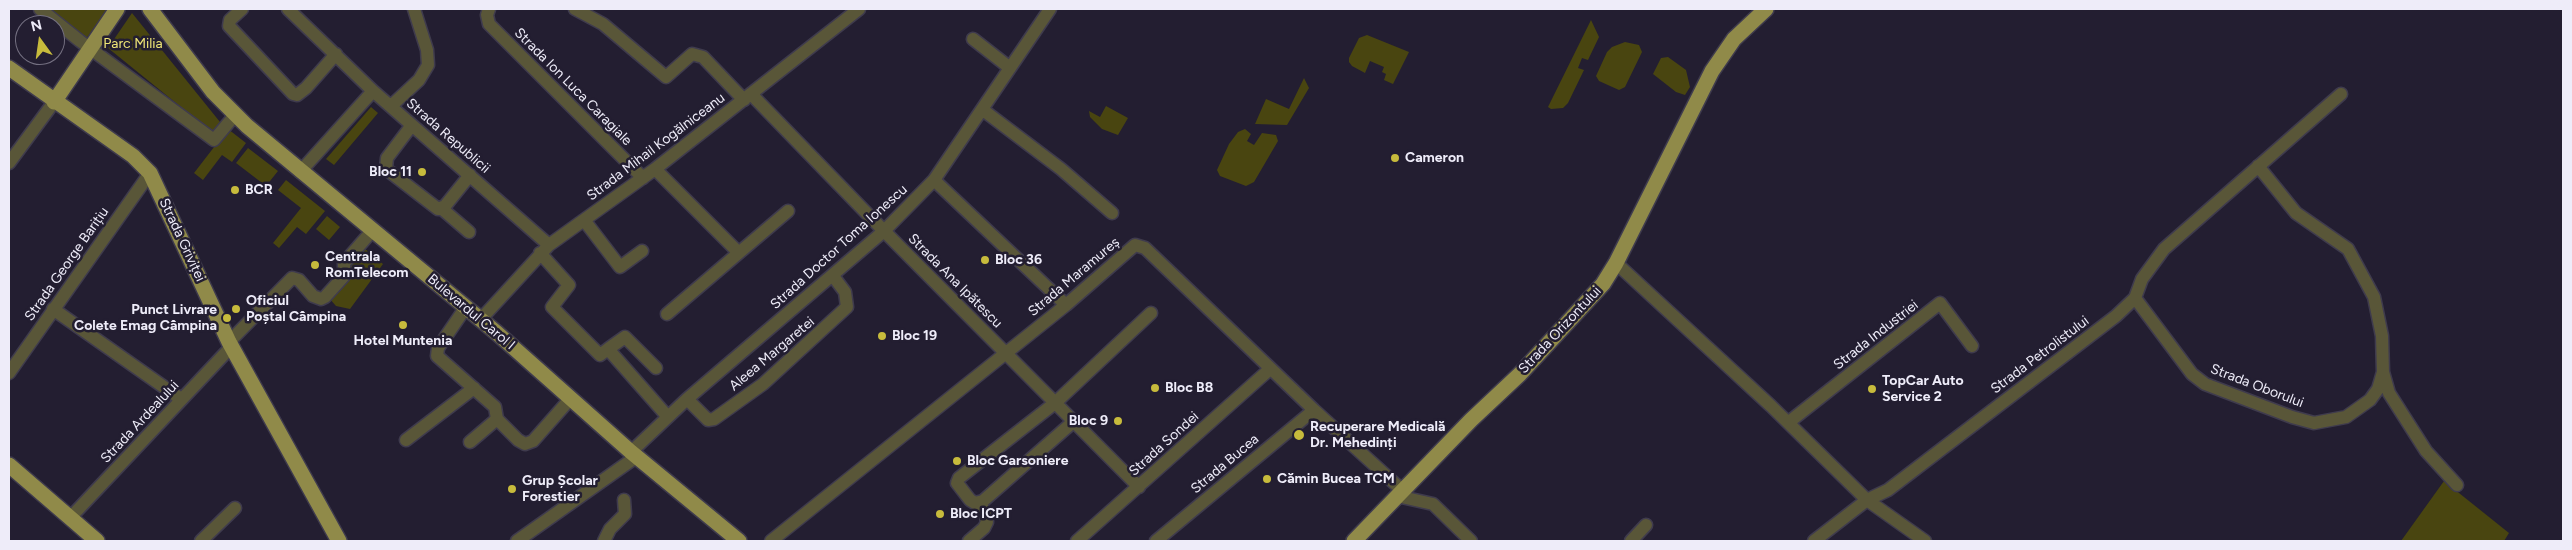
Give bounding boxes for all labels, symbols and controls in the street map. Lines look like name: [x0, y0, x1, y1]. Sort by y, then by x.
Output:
north arrow: [15, 15, 65, 65]
text: N: [29, 16, 44, 35]
street label: Strada Ion Luca Caragiale: [511, 25, 635, 149]
park label: Parc Milia: [103, 36, 163, 52]
street label: Strada Mihail Kogălniceanu: [584, 90, 728, 204]
street label: Strada Republicii: [403, 95, 493, 177]
place label: Cameron: [1405, 150, 1464, 166]
marker: Cameron: [1389, 152, 1401, 164]
place label: Bloc 11: [369, 164, 412, 180]
marker: Bloc 11: [416, 166, 428, 178]
street label: Strada Doctor Toma Ionescu: [767, 181, 911, 313]
place label: BCR: [245, 182, 273, 198]
marker: BCR: [229, 184, 241, 196]
street label: Strada Griviței: [155, 196, 209, 284]
street label: Strada George Barițiu: [21, 204, 113, 324]
street label: Strada Ana Ipătescu: [904, 230, 1006, 332]
street label: Strada Maramureș: [1025, 234, 1123, 320]
place label: Centrala RomTelecom: [325, 249, 409, 282]
place label: Bloc 36: [995, 252, 1042, 268]
marker: Bloc 36: [979, 254, 991, 266]
marker: Centrala RomTelecom: [309, 259, 321, 271]
street label: Bulevardul Carol I: [424, 271, 518, 353]
street label: Strada Orizontului: [1515, 283, 1605, 377]
place label: Oficiul Poștal Câmpina: [246, 293, 346, 326]
street label: Strada Industriei: [1830, 297, 1922, 373]
place label: Punct Livrare Colete Emag Câmpina: [74, 302, 217, 334]
marker: Oficiul Poștal Câmpina: [230, 303, 242, 315]
marker: Punct Livrare Colete Emag Câmpina: [221, 312, 233, 324]
street label: Aleea Margaretei: [726, 313, 818, 395]
street label: Strada Petrolistului: [1988, 313, 2092, 397]
marker: Hotel Muntenia: [397, 319, 409, 331]
place label: Bloc 19: [892, 328, 937, 344]
marker: Bloc 19: [876, 330, 888, 342]
place label: Hotel Muntenia: [354, 333, 452, 349]
street label: Strada Oborului: [2208, 361, 2306, 411]
place label: TopCar Auto Service 2: [1882, 373, 1964, 406]
street label: Strada Ardealului: [97, 377, 183, 467]
place label: Bloc B8: [1165, 380, 1213, 396]
marker: Bloc B8: [1149, 382, 1161, 394]
marker: TopCar Auto Service 2: [1866, 383, 1878, 395]
street label: Strada Sondei: [1126, 408, 1202, 480]
place label: Bloc 9: [1069, 413, 1108, 429]
marker: Bloc 9: [1112, 415, 1124, 427]
place label: Recuperare Medicală Dr. Mehedinți: [1310, 419, 1445, 452]
marker: Recuperare Medicală Dr. Mehedinți: [1292, 428, 1306, 442]
street label: Strada Bucea: [1188, 431, 1262, 497]
place label: Bloc Garsoniere: [967, 453, 1068, 469]
marker: Bloc Garsoniere: [951, 455, 963, 467]
place label: Cămin Bucea TCM: [1277, 471, 1395, 487]
place label: Grup Școlar Forestier: [522, 473, 598, 506]
marker: Cămin Bucea TCM: [1261, 473, 1273, 485]
marker: Grup Școlar Forestier: [506, 483, 518, 495]
place label: Bloc ICPT: [950, 506, 1012, 522]
marker: Bloc ICPT: [934, 508, 946, 520]

